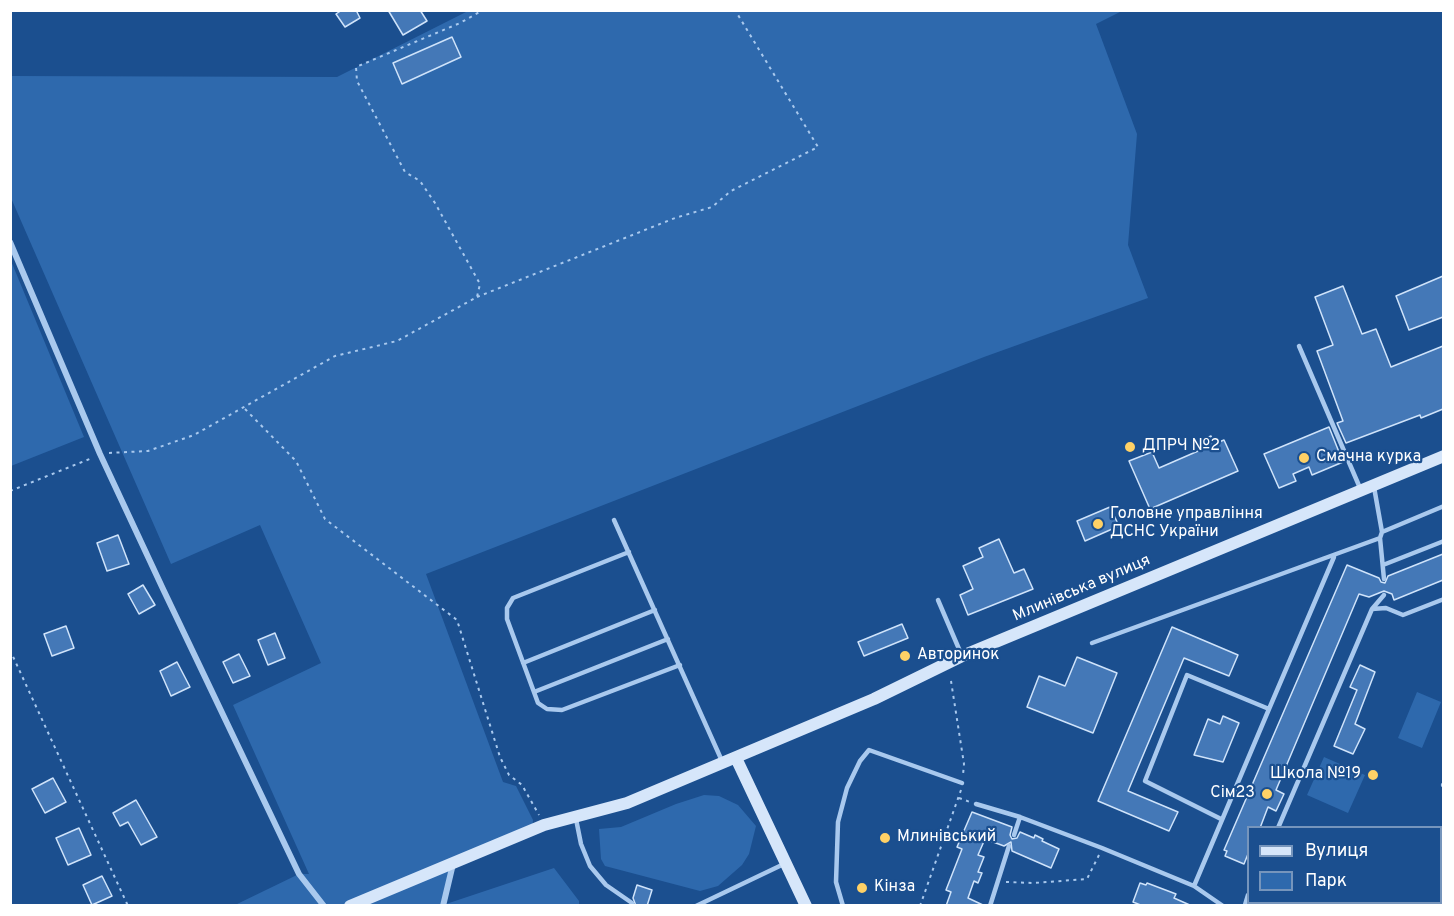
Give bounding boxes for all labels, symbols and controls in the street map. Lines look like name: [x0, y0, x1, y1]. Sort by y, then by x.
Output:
place label: ДПРЧ №2: [1142, 437, 1220, 457]
marker: ДПРЧ №2: [1123, 440, 1137, 454]
place label: Смачна курка: [1316, 448, 1421, 468]
marker: Смачна курка: [1297, 451, 1311, 465]
place label: Головне управління ДСНС України: [1110, 505, 1263, 543]
marker: Головне управління ДСНС України: [1091, 517, 1105, 531]
street label: Млинівська вулиця: [1010, 551, 1154, 627]
place label: Авторинок: [917, 646, 999, 666]
marker: Авторинок: [898, 649, 912, 663]
place label: Школа №19: [1270, 765, 1361, 785]
marker: Школа №19: [1366, 768, 1380, 782]
place label: Сім23: [1210, 784, 1255, 804]
marker: Сім23: [1260, 787, 1274, 801]
legend: [1247, 826, 1442, 904]
place label: Млинівський: [897, 828, 996, 848]
marker: Млинівський: [878, 831, 892, 845]
text: Вулиця: [1305, 840, 1368, 863]
text: Парк: [1305, 870, 1347, 893]
place label: Кінза: [874, 878, 915, 898]
marker: Кінза: [855, 881, 869, 895]

